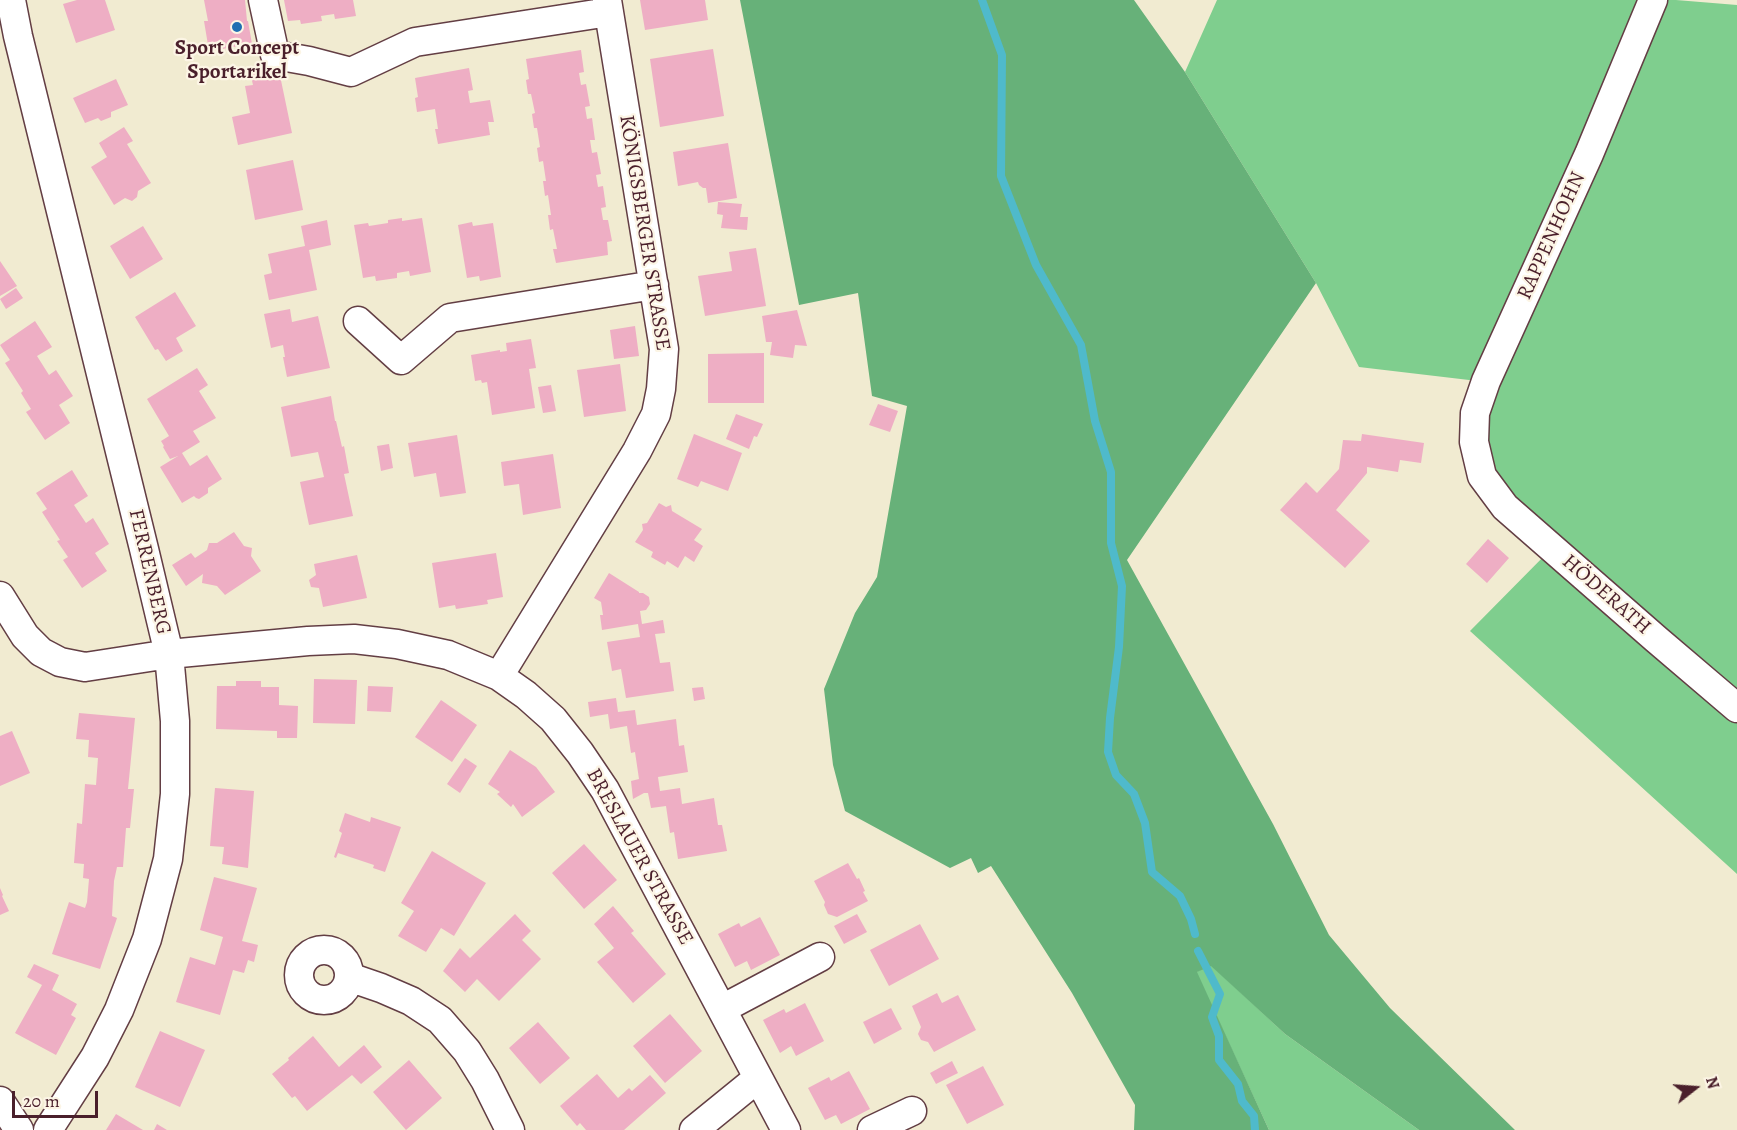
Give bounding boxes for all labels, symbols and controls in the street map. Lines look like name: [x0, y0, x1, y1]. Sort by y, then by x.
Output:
marker: Sport Concept Sportarikel: [230, 20, 244, 34]
place label: Sport Concept Sportarikel: [175, 36, 299, 86]
street label: KÖNIGSBERGER STRASSE: [613, 113, 675, 353]
street label: RAPPENHOHN: [1513, 168, 1591, 304]
street label: FERRENBERG: [122, 507, 176, 637]
street label: HÖDERATH: [1556, 550, 1656, 640]
street label: BRESLAUER STRASSE: [580, 764, 698, 950]
north arrow: [1665, 1058, 1725, 1118]
text: N: [1700, 1074, 1724, 1092]
scale bar: [15, 1079, 100, 1117]
text: 20 m: [23, 1089, 60, 1113]

